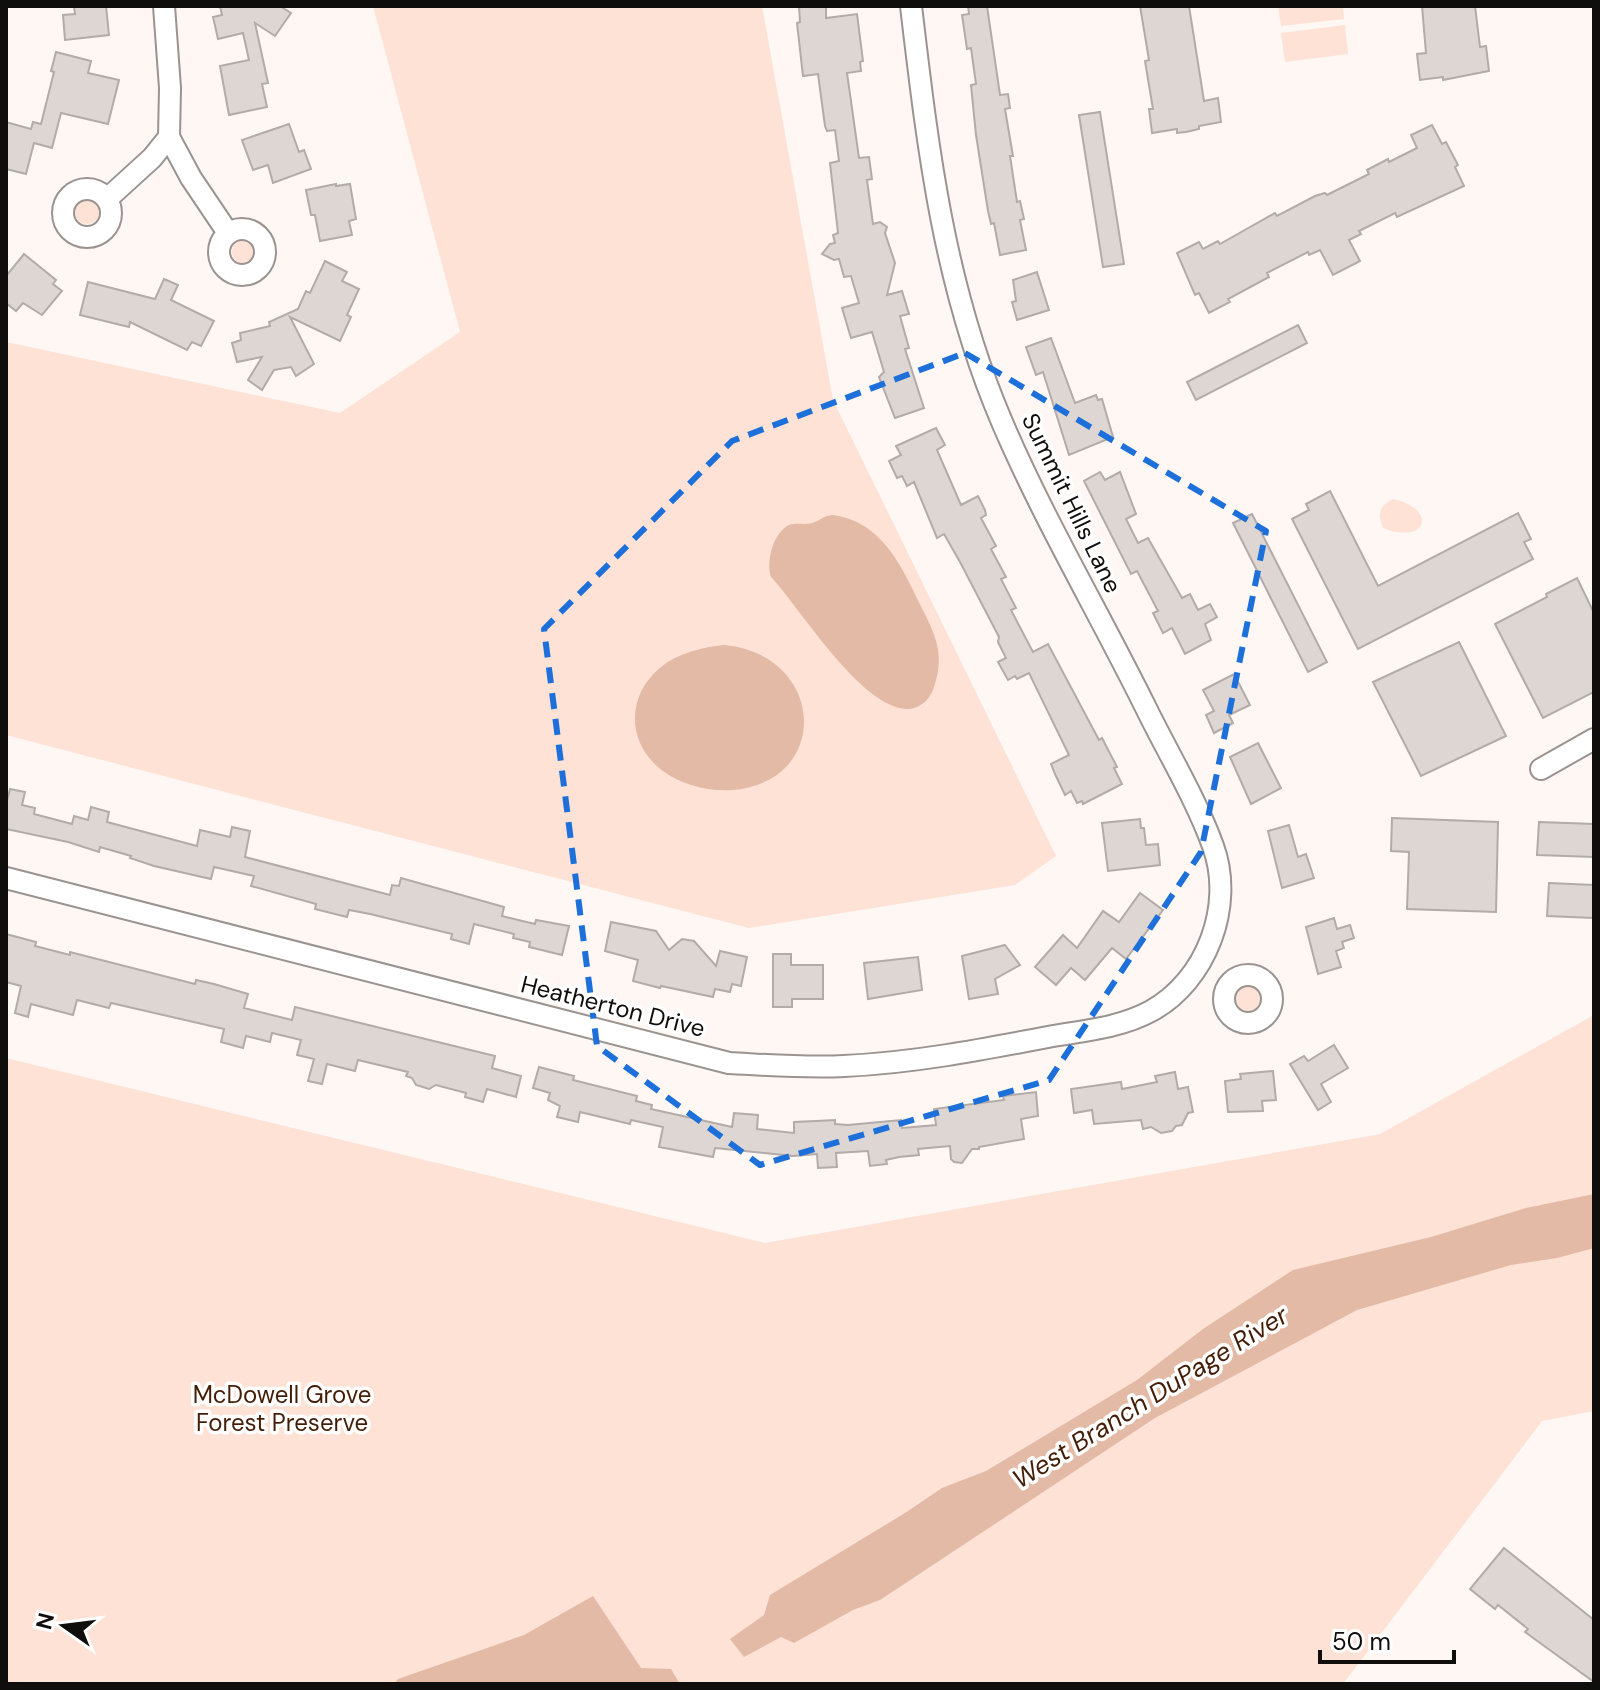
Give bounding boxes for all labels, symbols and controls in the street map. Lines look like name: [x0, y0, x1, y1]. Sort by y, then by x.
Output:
street label: Summit Hills Lane: [1015, 408, 1129, 598]
street label: Heatherton Drive: [518, 968, 708, 1044]
water label: West Branch DuPage River: [1006, 1297, 1295, 1496]
park label: McDowell Grove Forest Preserve: [193, 1379, 371, 1438]
north arrow: [24, 1586, 104, 1666]
text: N: [29, 1610, 61, 1633]
scale bar: [1320, 1614, 1454, 1664]
text: 50 m: [1332, 1626, 1391, 1657]

